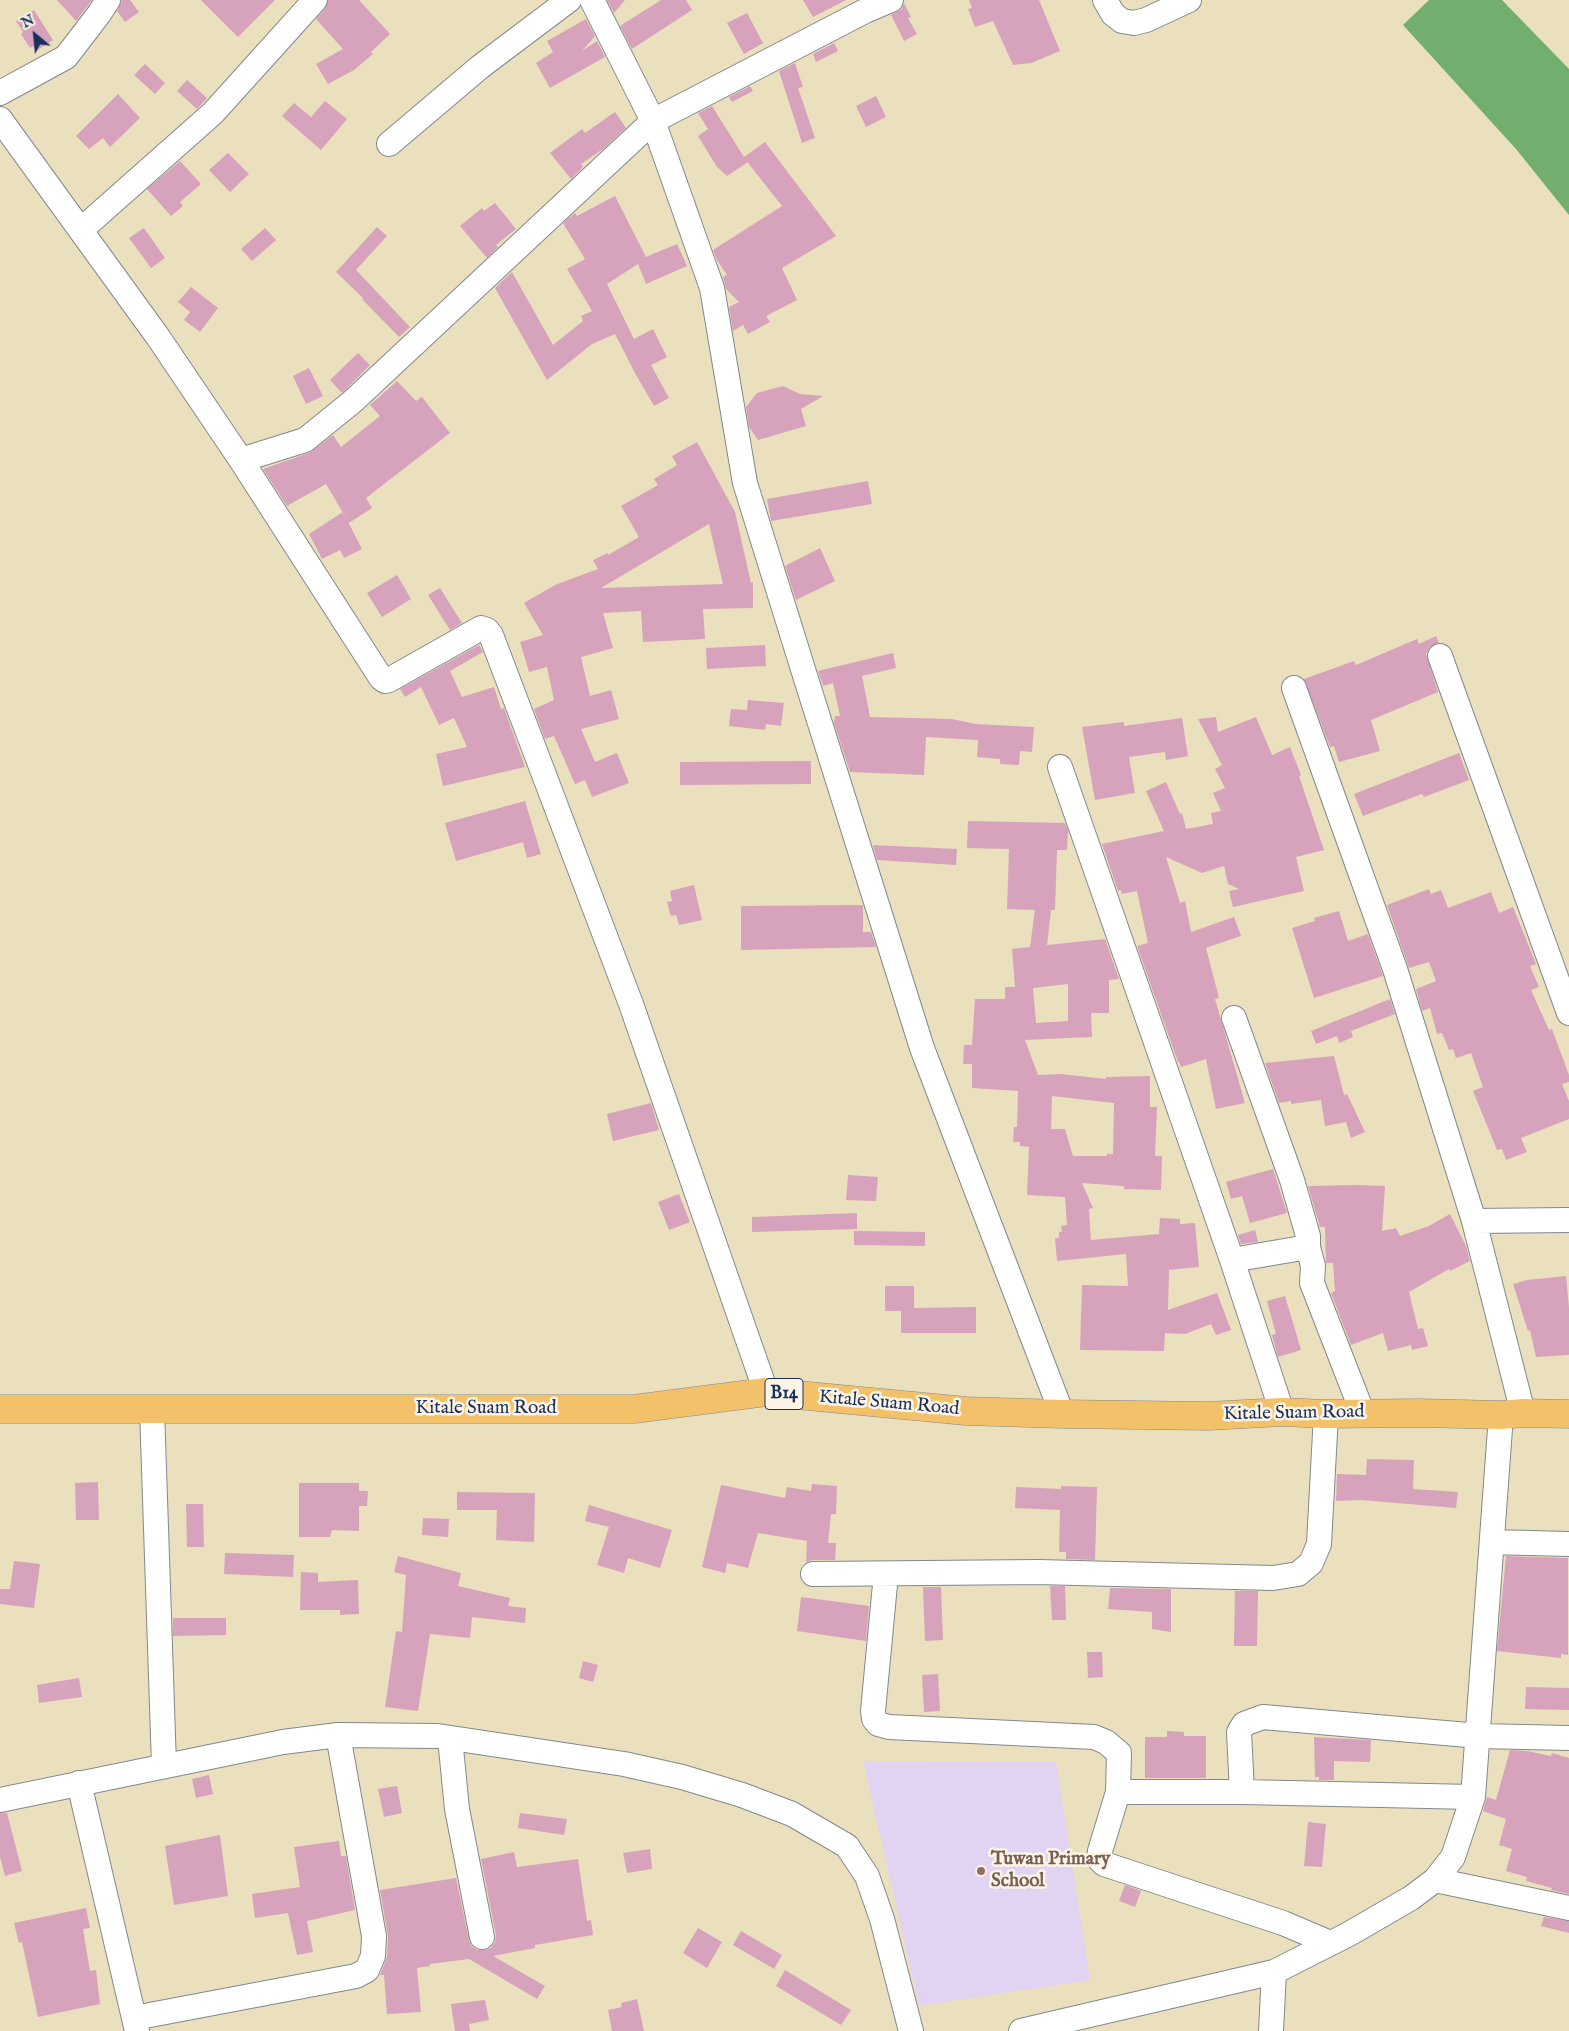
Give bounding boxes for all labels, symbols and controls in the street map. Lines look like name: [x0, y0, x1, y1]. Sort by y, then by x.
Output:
north arrow: [10, 10, 60, 60]
text: N: [18, 11, 38, 33]
road number: B14: [765, 1378, 803, 1410]
street label: Kitale Suam Road: [818, 1386, 960, 1422]
street label: Kitale Suam Road: [415, 1398, 557, 1420]
street label: Kitale Suam Road: [1223, 1401, 1365, 1427]
place label: Tuwan Primary School: [991, 1849, 1110, 1893]
marker: Tuwan Primary School: [975, 1865, 987, 1877]

